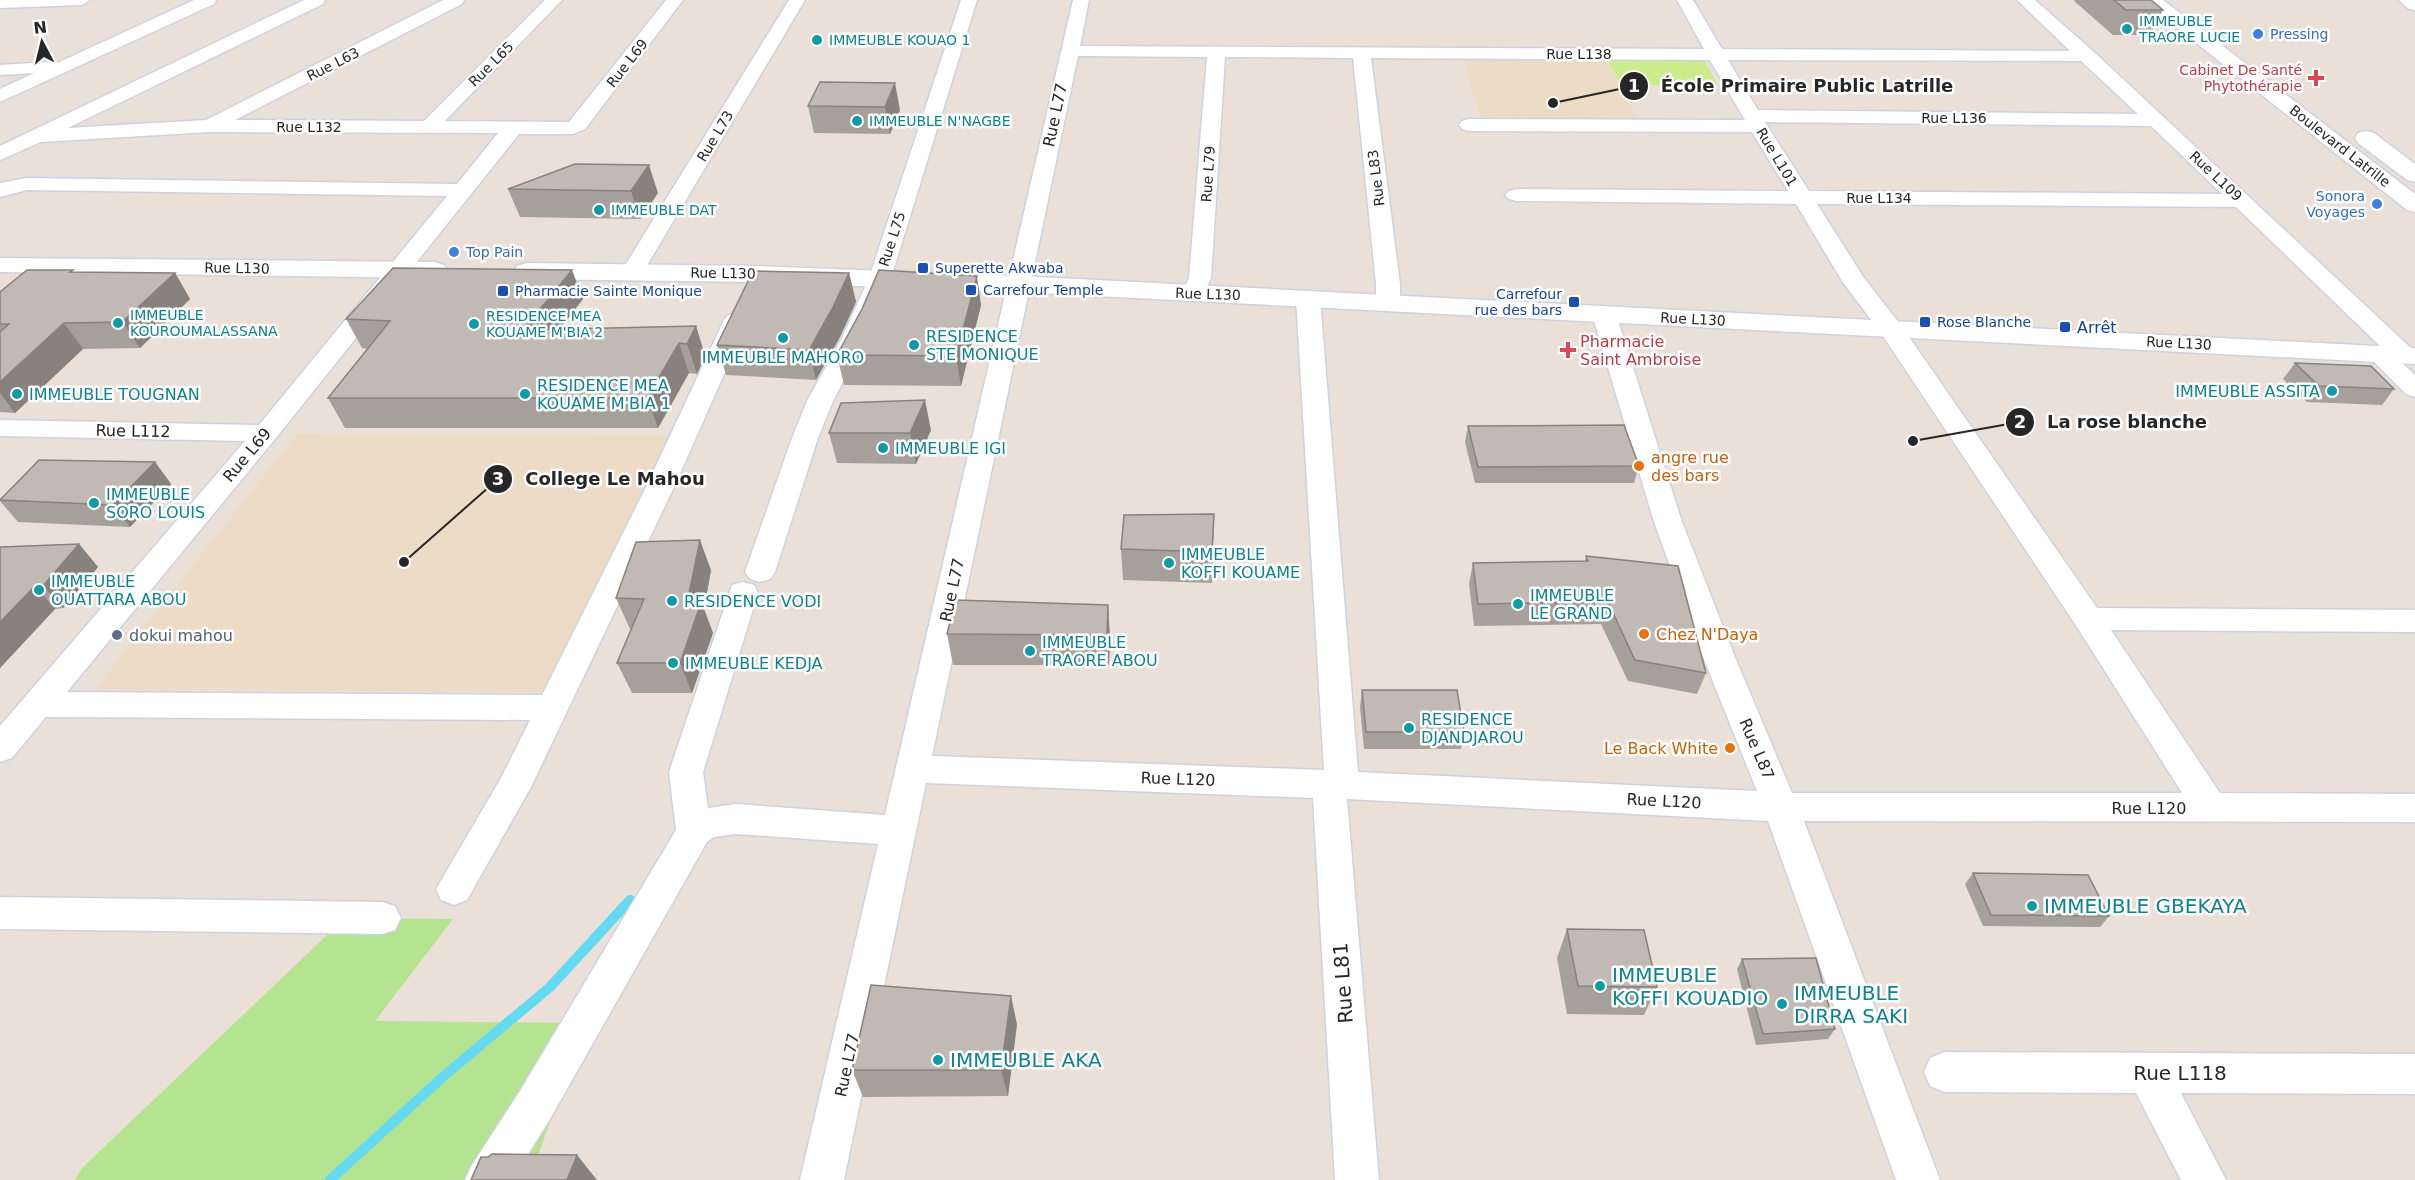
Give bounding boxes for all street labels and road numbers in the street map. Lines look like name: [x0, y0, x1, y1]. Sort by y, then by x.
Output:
street label: Rue L69: [603, 36, 651, 90]
street label: Rue L65: [465, 38, 517, 90]
street label: Rue L63: [304, 44, 362, 84]
street label: Rue L138: [1546, 46, 1612, 62]
street label: Rue L77: [1039, 81, 1071, 149]
street label: Boulevard Latrille: [2287, 102, 2393, 190]
street label: Rue L73: [694, 108, 736, 164]
street label: Rue L136: [1921, 110, 1987, 126]
street label: Rue L132: [276, 119, 342, 135]
street label: Rue L101: [1753, 125, 1801, 189]
street label: Rue L79: [1198, 145, 1218, 203]
street label: Rue L109: [2187, 148, 2245, 204]
street label: Rue L83: [1365, 149, 1387, 207]
street label: Rue L134: [1846, 190, 1912, 206]
street label: Rue L75: [876, 210, 908, 268]
street label: Rue L130: [204, 259, 270, 277]
street label: Rue L130: [690, 264, 756, 282]
street label: Rue L130: [1175, 285, 1241, 303]
street label: Rue L130: [1660, 309, 1726, 329]
street label: Rue L130: [2146, 333, 2212, 353]
street label: Rue L112: [95, 421, 171, 441]
street label: Rue L69: [219, 424, 275, 486]
street label: Rue L77: [936, 556, 968, 624]
street label: Rue L87: [1736, 715, 1778, 783]
street label: Rue L120: [1140, 768, 1216, 790]
street label: Rue L120: [1626, 790, 1702, 812]
street label: Rue L120: [2112, 799, 2186, 818]
street label: Rue L81: [1328, 942, 1358, 1024]
street label: Rue L77: [831, 1031, 863, 1099]
street label: Rue L118: [2133, 1061, 2227, 1085]

